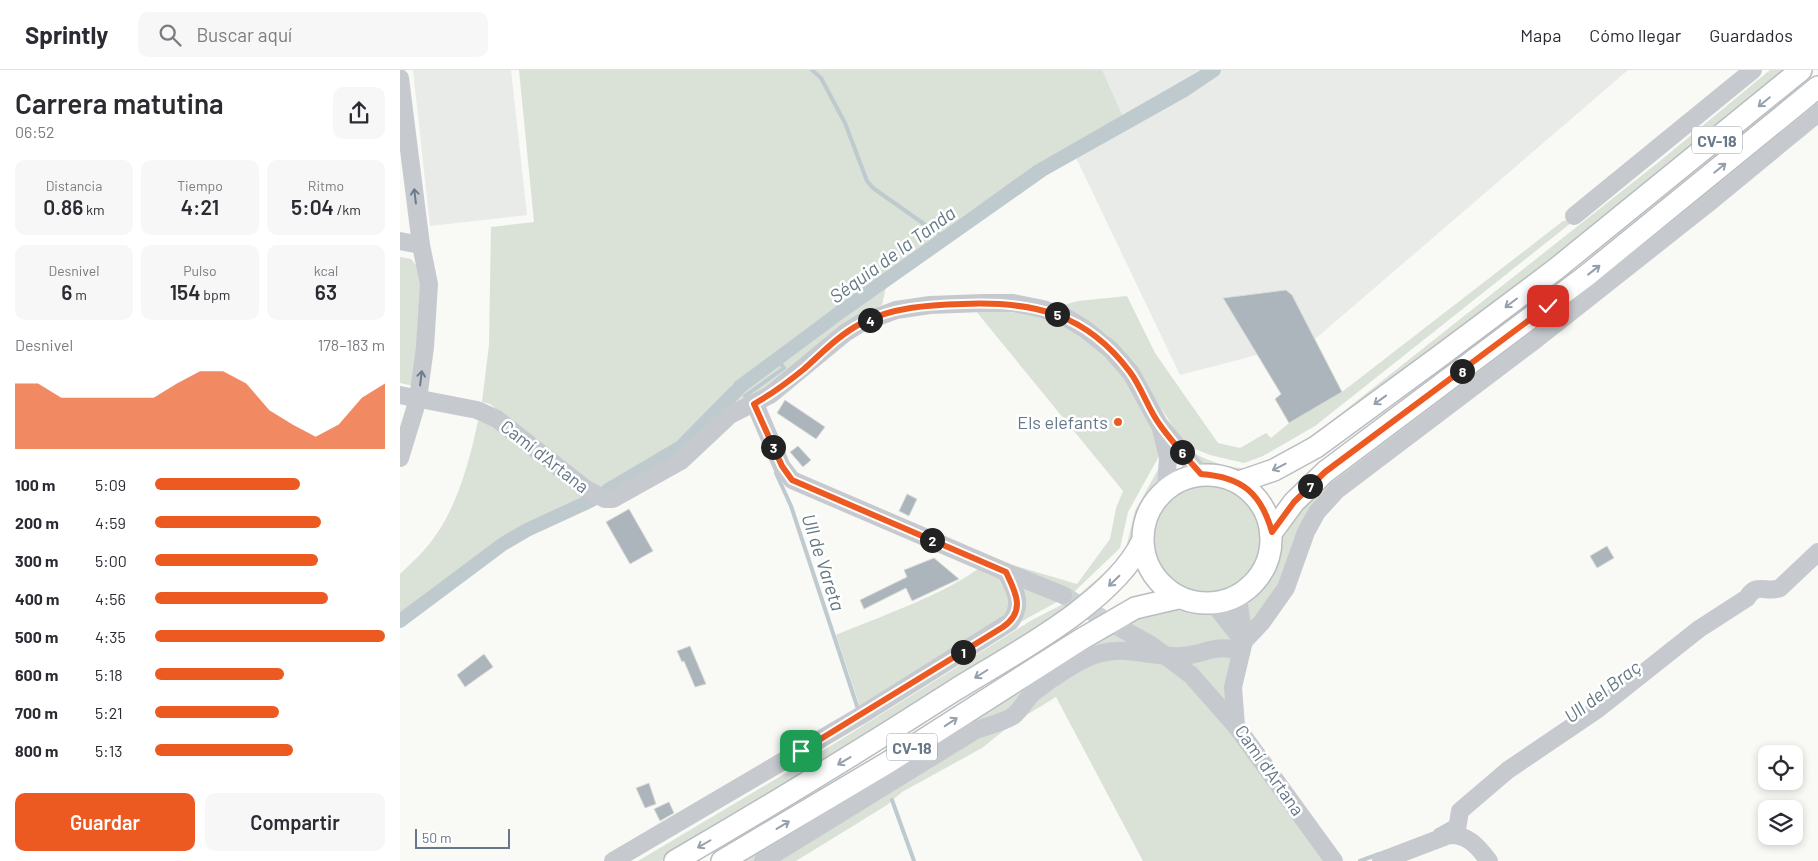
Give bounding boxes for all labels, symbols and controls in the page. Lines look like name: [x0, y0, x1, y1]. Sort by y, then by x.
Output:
search box: [138, 12, 488, 57]
text: Sprintly: [25, 20, 108, 49]
icon: search: [156, 21, 184, 49]
text: Buscar aquí: [196, 23, 292, 46]
text: Mapa: [1520, 24, 1561, 46]
text: Cómo llegar: [1589, 24, 1681, 46]
text: Guardados: [1709, 24, 1793, 46]
text: Carrera matutina: [15, 86, 224, 120]
button: share: [333, 87, 385, 139]
one-way arrow: [1757, 96, 1770, 107]
text: 06:52: [15, 122, 55, 141]
road number: CV-18: [1692, 126, 1742, 154]
one-way arrow: [1713, 163, 1726, 174]
text: Distancia: [46, 177, 102, 194]
text: Tiempo: [177, 177, 223, 194]
text: Ritmo: [308, 177, 344, 194]
one-way arrow: [410, 188, 420, 204]
text: 0.86: [43, 194, 83, 219]
text: 4:21: [181, 194, 219, 219]
text: 5:04: [291, 194, 334, 219]
text: km: [83, 201, 105, 218]
text: /km: [334, 201, 361, 218]
water label: Séquia de la Tanda: [825, 201, 959, 307]
text: Desnivel: [49, 262, 99, 279]
text: Pulso: [183, 262, 217, 279]
text: kcal: [314, 262, 338, 279]
one-way arrow: [1587, 265, 1600, 276]
text: 6: [61, 279, 72, 304]
text: 154: [170, 279, 201, 304]
text: 63: [315, 279, 337, 304]
pin: [1527, 285, 1569, 327]
text: m: [72, 286, 87, 303]
text: bpm: [201, 286, 230, 303]
icon: check: [1534, 292, 1562, 320]
one-way arrow: [1504, 298, 1518, 308]
pin: 5: [1044, 302, 1070, 326]
text: 5: [1054, 306, 1061, 323]
pin: 4: [858, 308, 882, 332]
text: 4: [866, 312, 875, 329]
text: Desnivel: [15, 335, 73, 354]
text: 178–183 m: [318, 335, 385, 354]
pin: 8: [1450, 358, 1474, 384]
text: 8: [1459, 363, 1466, 380]
one-way arrow: [416, 370, 426, 386]
one-way arrow: [1373, 395, 1387, 405]
place label: Els elefants: [1017, 411, 1108, 433]
street label: Camí d'Artana: [497, 415, 593, 497]
marker: Els elefants: [1112, 416, 1124, 428]
pin: 3: [760, 434, 786, 460]
text: 3: [770, 439, 777, 456]
pin: 6: [1170, 440, 1194, 464]
text: 6: [1179, 444, 1186, 461]
one-way arrow: [1271, 462, 1286, 472]
pin: 7: [1298, 474, 1322, 498]
text: 100 m: [15, 475, 55, 494]
text: 5:09: [95, 475, 126, 494]
text: 7: [1307, 478, 1314, 495]
water label: Ull de Vareta: [797, 511, 851, 613]
text: 200 m: [15, 513, 59, 532]
text: 4:59: [95, 513, 126, 532]
pin: 2: [920, 528, 944, 552]
text: 2: [929, 532, 936, 549]
text: 300 m: [15, 551, 58, 570]
text: 5:00: [95, 551, 127, 570]
one-way arrow: [1107, 575, 1120, 587]
text: 400 m: [15, 589, 59, 608]
text: 4:56: [95, 589, 126, 608]
text: 500 m: [15, 627, 58, 646]
text: 4:35: [95, 627, 126, 646]
pin: 1: [950, 640, 976, 664]
text: 1: [961, 644, 966, 661]
water label: Ull del Braç: [1559, 655, 1645, 727]
text: 600 m: [15, 665, 58, 684]
text: 5:18: [95, 665, 123, 684]
one-way arrow: [974, 669, 988, 679]
text: 700 m: [15, 703, 58, 722]
text: 5:21: [95, 703, 123, 722]
one-way arrow: [944, 717, 958, 727]
street label: Camí d'Artana: [1231, 720, 1309, 820]
pin: [780, 730, 822, 772]
road number: CV-18: [887, 734, 937, 760]
icon: arrive: [787, 737, 815, 765]
text: 800 m: [15, 741, 58, 760]
text: 5:13: [95, 741, 123, 760]
map controls: [1758, 745, 1803, 845]
button: locate: [1758, 745, 1803, 790]
one-way arrow: [837, 756, 851, 766]
button: Guardar: [15, 793, 195, 851]
button: Compartir: [205, 793, 385, 851]
button: layers: [1758, 800, 1803, 845]
one-way arrow: [775, 820, 790, 830]
scale bar: [415, 826, 510, 849]
text: 50 m: [422, 829, 451, 846]
one-way arrow: [698, 840, 712, 850]

